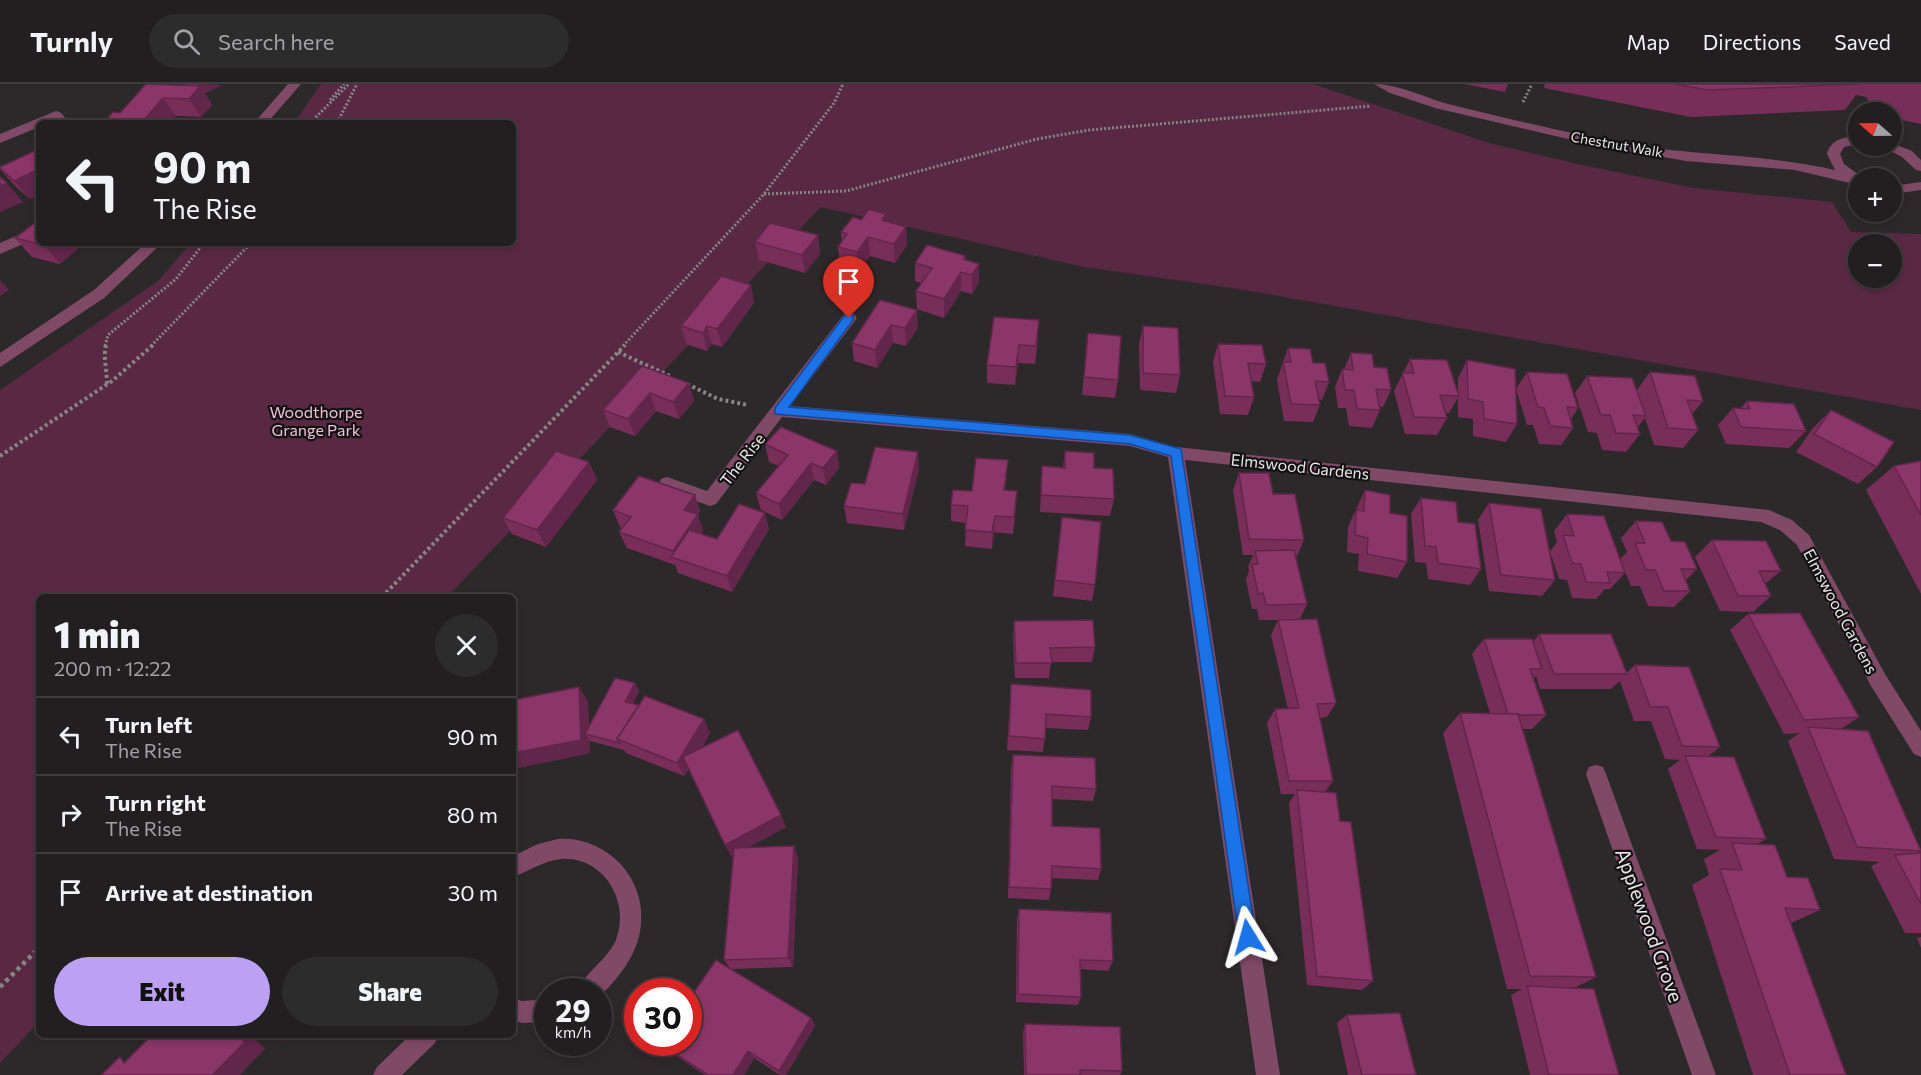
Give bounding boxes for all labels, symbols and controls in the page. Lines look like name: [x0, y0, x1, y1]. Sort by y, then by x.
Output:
search box: [149, 14, 569, 68]
text: Turnly: [30, 24, 113, 58]
icon: search: [170, 25, 203, 58]
text: Search here: [218, 28, 334, 55]
text: Map: [1627, 29, 1670, 54]
text: Directions: [1703, 29, 1801, 54]
text: Saved: [1834, 29, 1891, 54]
north arrow: [1848, 102, 1902, 156]
map controls: [1848, 102, 1902, 288]
street label: Chestnut Walk: [1570, 128, 1665, 161]
text: 90 m: [153, 140, 252, 192]
icon: left: [54, 144, 132, 222]
button: +: [1848, 168, 1902, 222]
text: The Rise: [153, 192, 257, 225]
button: −: [1848, 234, 1902, 288]
pin: [823, 256, 874, 318]
icon: arrive: [832, 265, 865, 298]
park label: Woodthorpe Grange Park: [269, 402, 363, 439]
street label: The Rise: [716, 429, 768, 489]
street label: Elmswood Gardens: [1230, 449, 1370, 483]
street label: Elmswood Gardens: [1800, 545, 1882, 677]
text: 1 min: [54, 611, 140, 655]
button: close: [435, 614, 498, 677]
text: 200 m · 12:22: [54, 656, 171, 680]
text: Turn left: [105, 711, 192, 738]
icon: left: [54, 720, 87, 753]
text: 90 m: [447, 723, 498, 750]
text: The Rise: [105, 738, 182, 762]
text: Turn right: [105, 789, 206, 816]
icon: right: [54, 798, 87, 831]
text: 80 m: [447, 801, 498, 828]
text: The Rise: [105, 816, 182, 840]
street label: Applewood Grove: [1611, 845, 1689, 1005]
icon: arrive: [54, 876, 87, 909]
text: Arrive at destination: [105, 879, 313, 906]
text: 30 m: [448, 879, 498, 906]
position arrow: [1216, 905, 1280, 969]
button: Exit: [54, 957, 270, 1026]
button: Share: [282, 957, 498, 1026]
speed limit sign: 30: [624, 978, 702, 1056]
text: 29: [555, 991, 591, 1028]
text: km/h: [555, 1023, 591, 1041]

